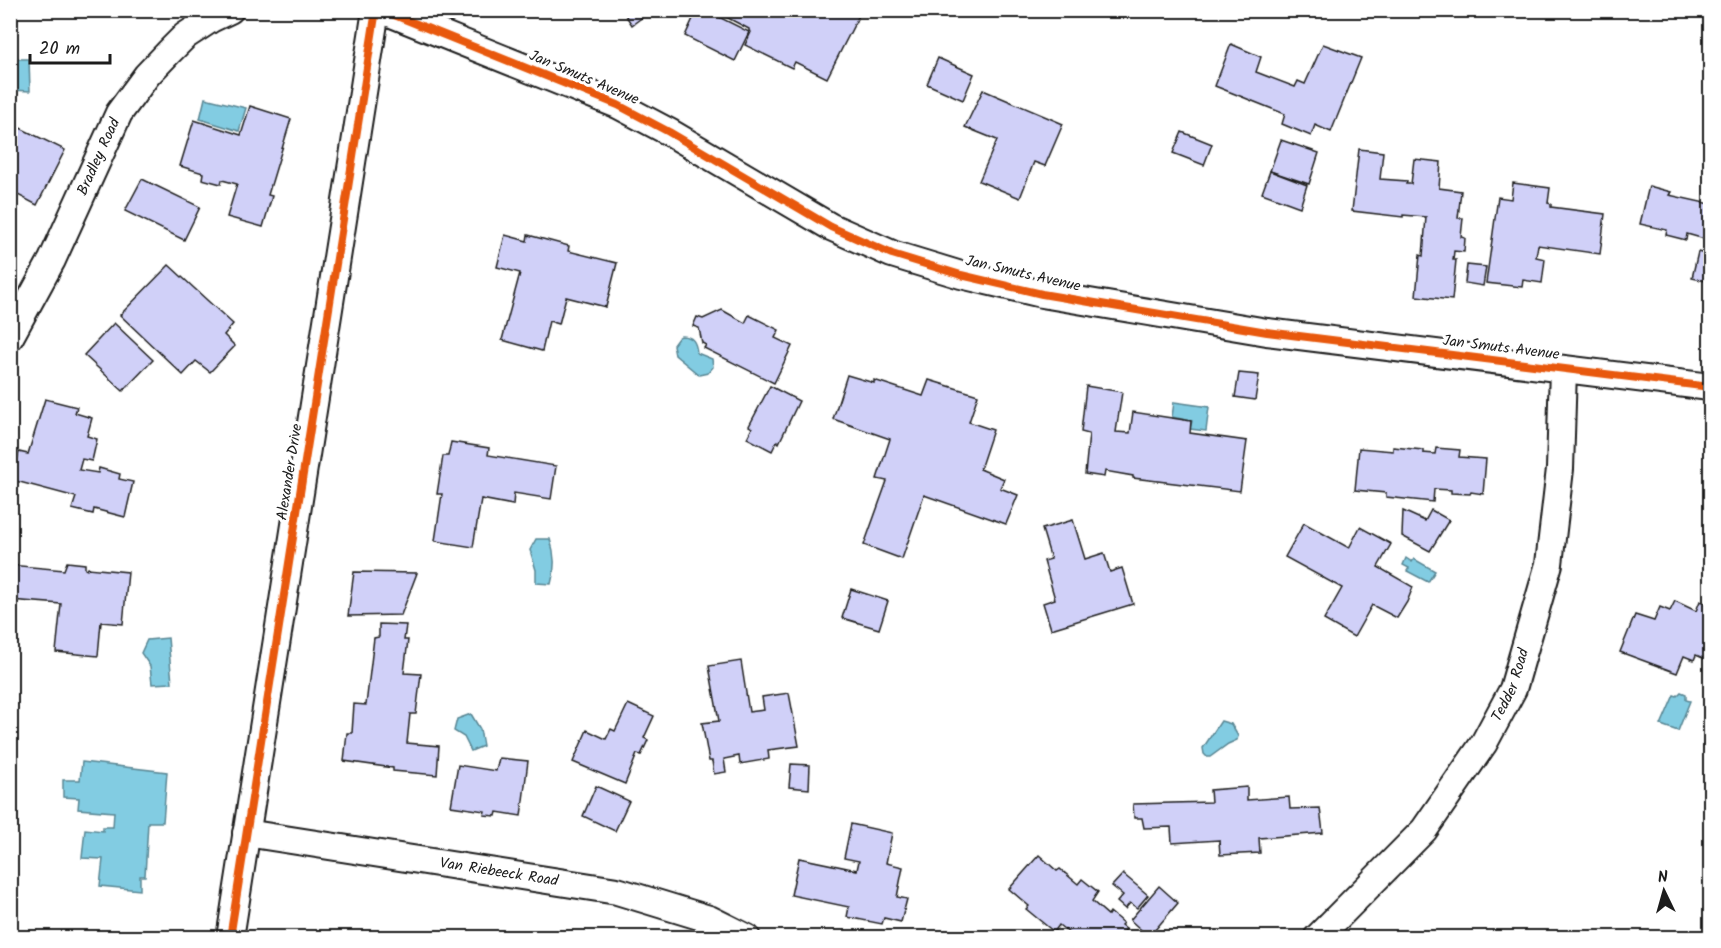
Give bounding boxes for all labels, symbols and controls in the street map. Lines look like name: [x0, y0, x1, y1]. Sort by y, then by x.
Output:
scale bar: [30, 27, 110, 65]
text: 20 m: [39, 35, 80, 64]
street label: Jan Smuts Avenue: [525, 44, 643, 112]
street label: Bradley Road: [71, 114, 127, 200]
street label: Jan Smuts Avenue: [963, 249, 1083, 299]
street label: Jan Smuts Avenue: [1441, 329, 1561, 367]
street label: Alexander Drive: [271, 422, 310, 522]
street label: Tedder Road: [1485, 645, 1536, 726]
street label: Van Riebeeck Road: [438, 851, 560, 894]
north arrow: [1634, 861, 1694, 921]
text: N: [1657, 865, 1669, 890]

